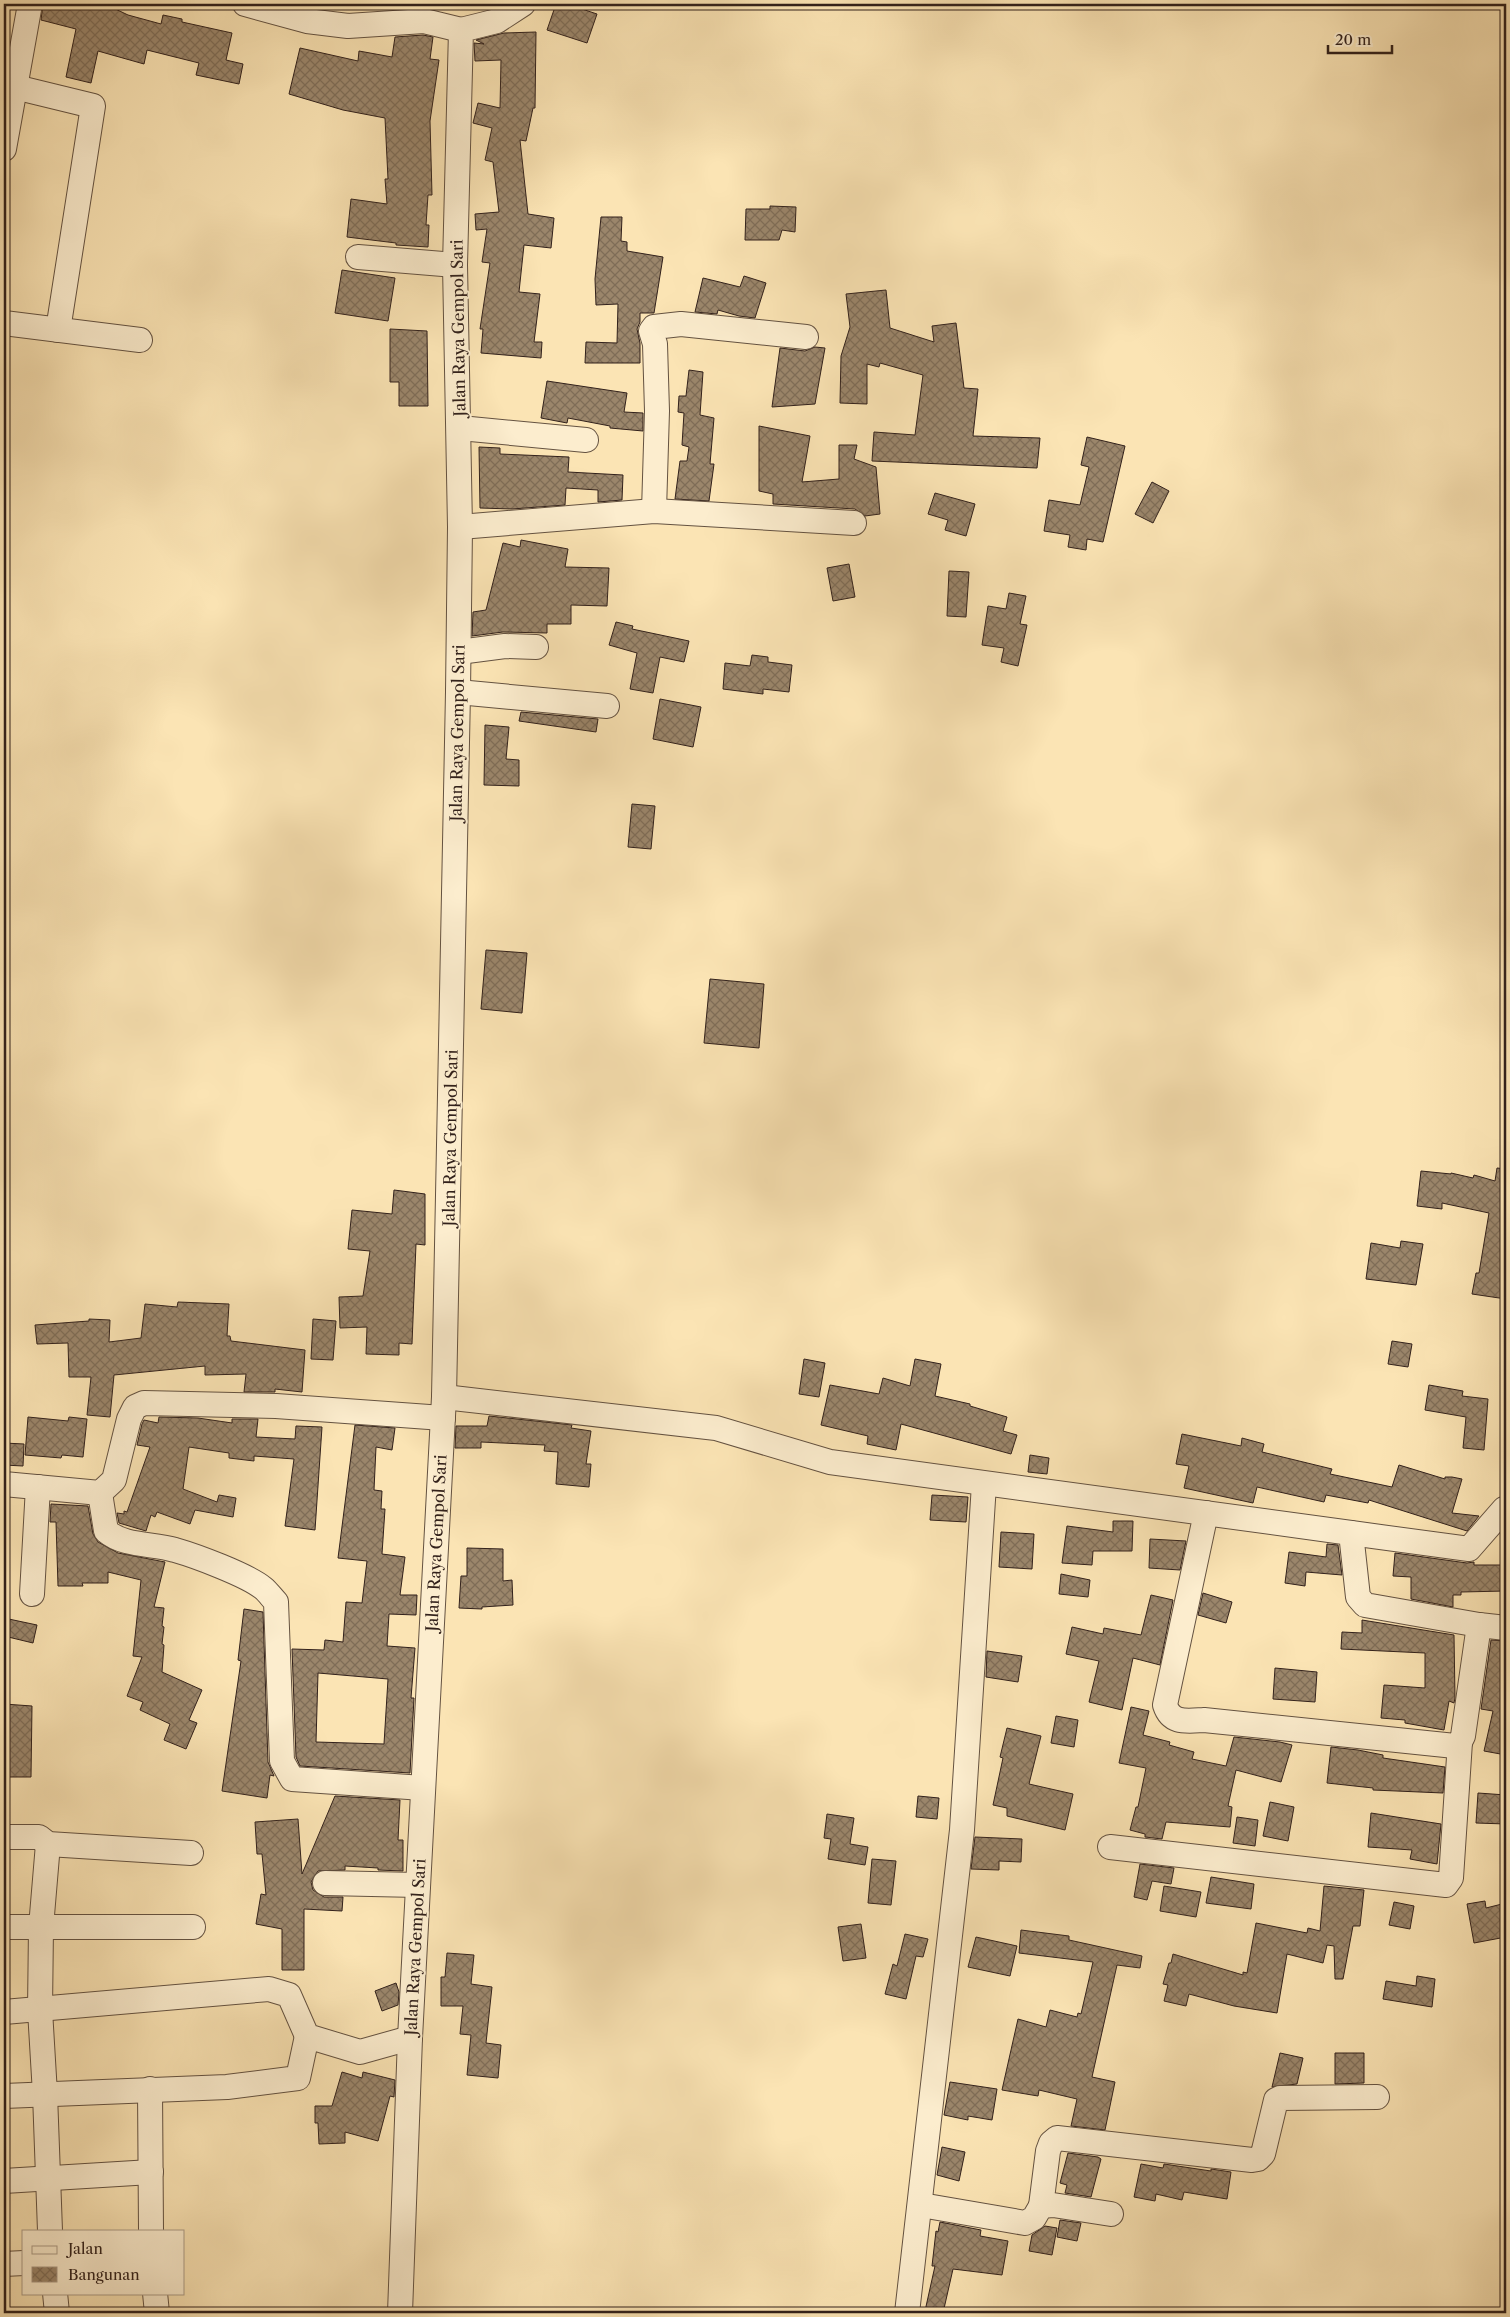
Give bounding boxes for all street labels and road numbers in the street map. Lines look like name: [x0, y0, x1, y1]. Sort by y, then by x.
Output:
street label: Jalan Raya Gempol Sari: [446, 239, 470, 420]
street label: Jalan Raya Gempol Sari: [445, 644, 469, 825]
street label: Jalan Raya Gempol Sari: [438, 1049, 462, 1230]
street label: Jalan Raya Gempol Sari: [421, 1454, 451, 1635]
street label: Jalan Raya Gempol Sari: [400, 1858, 430, 2039]

